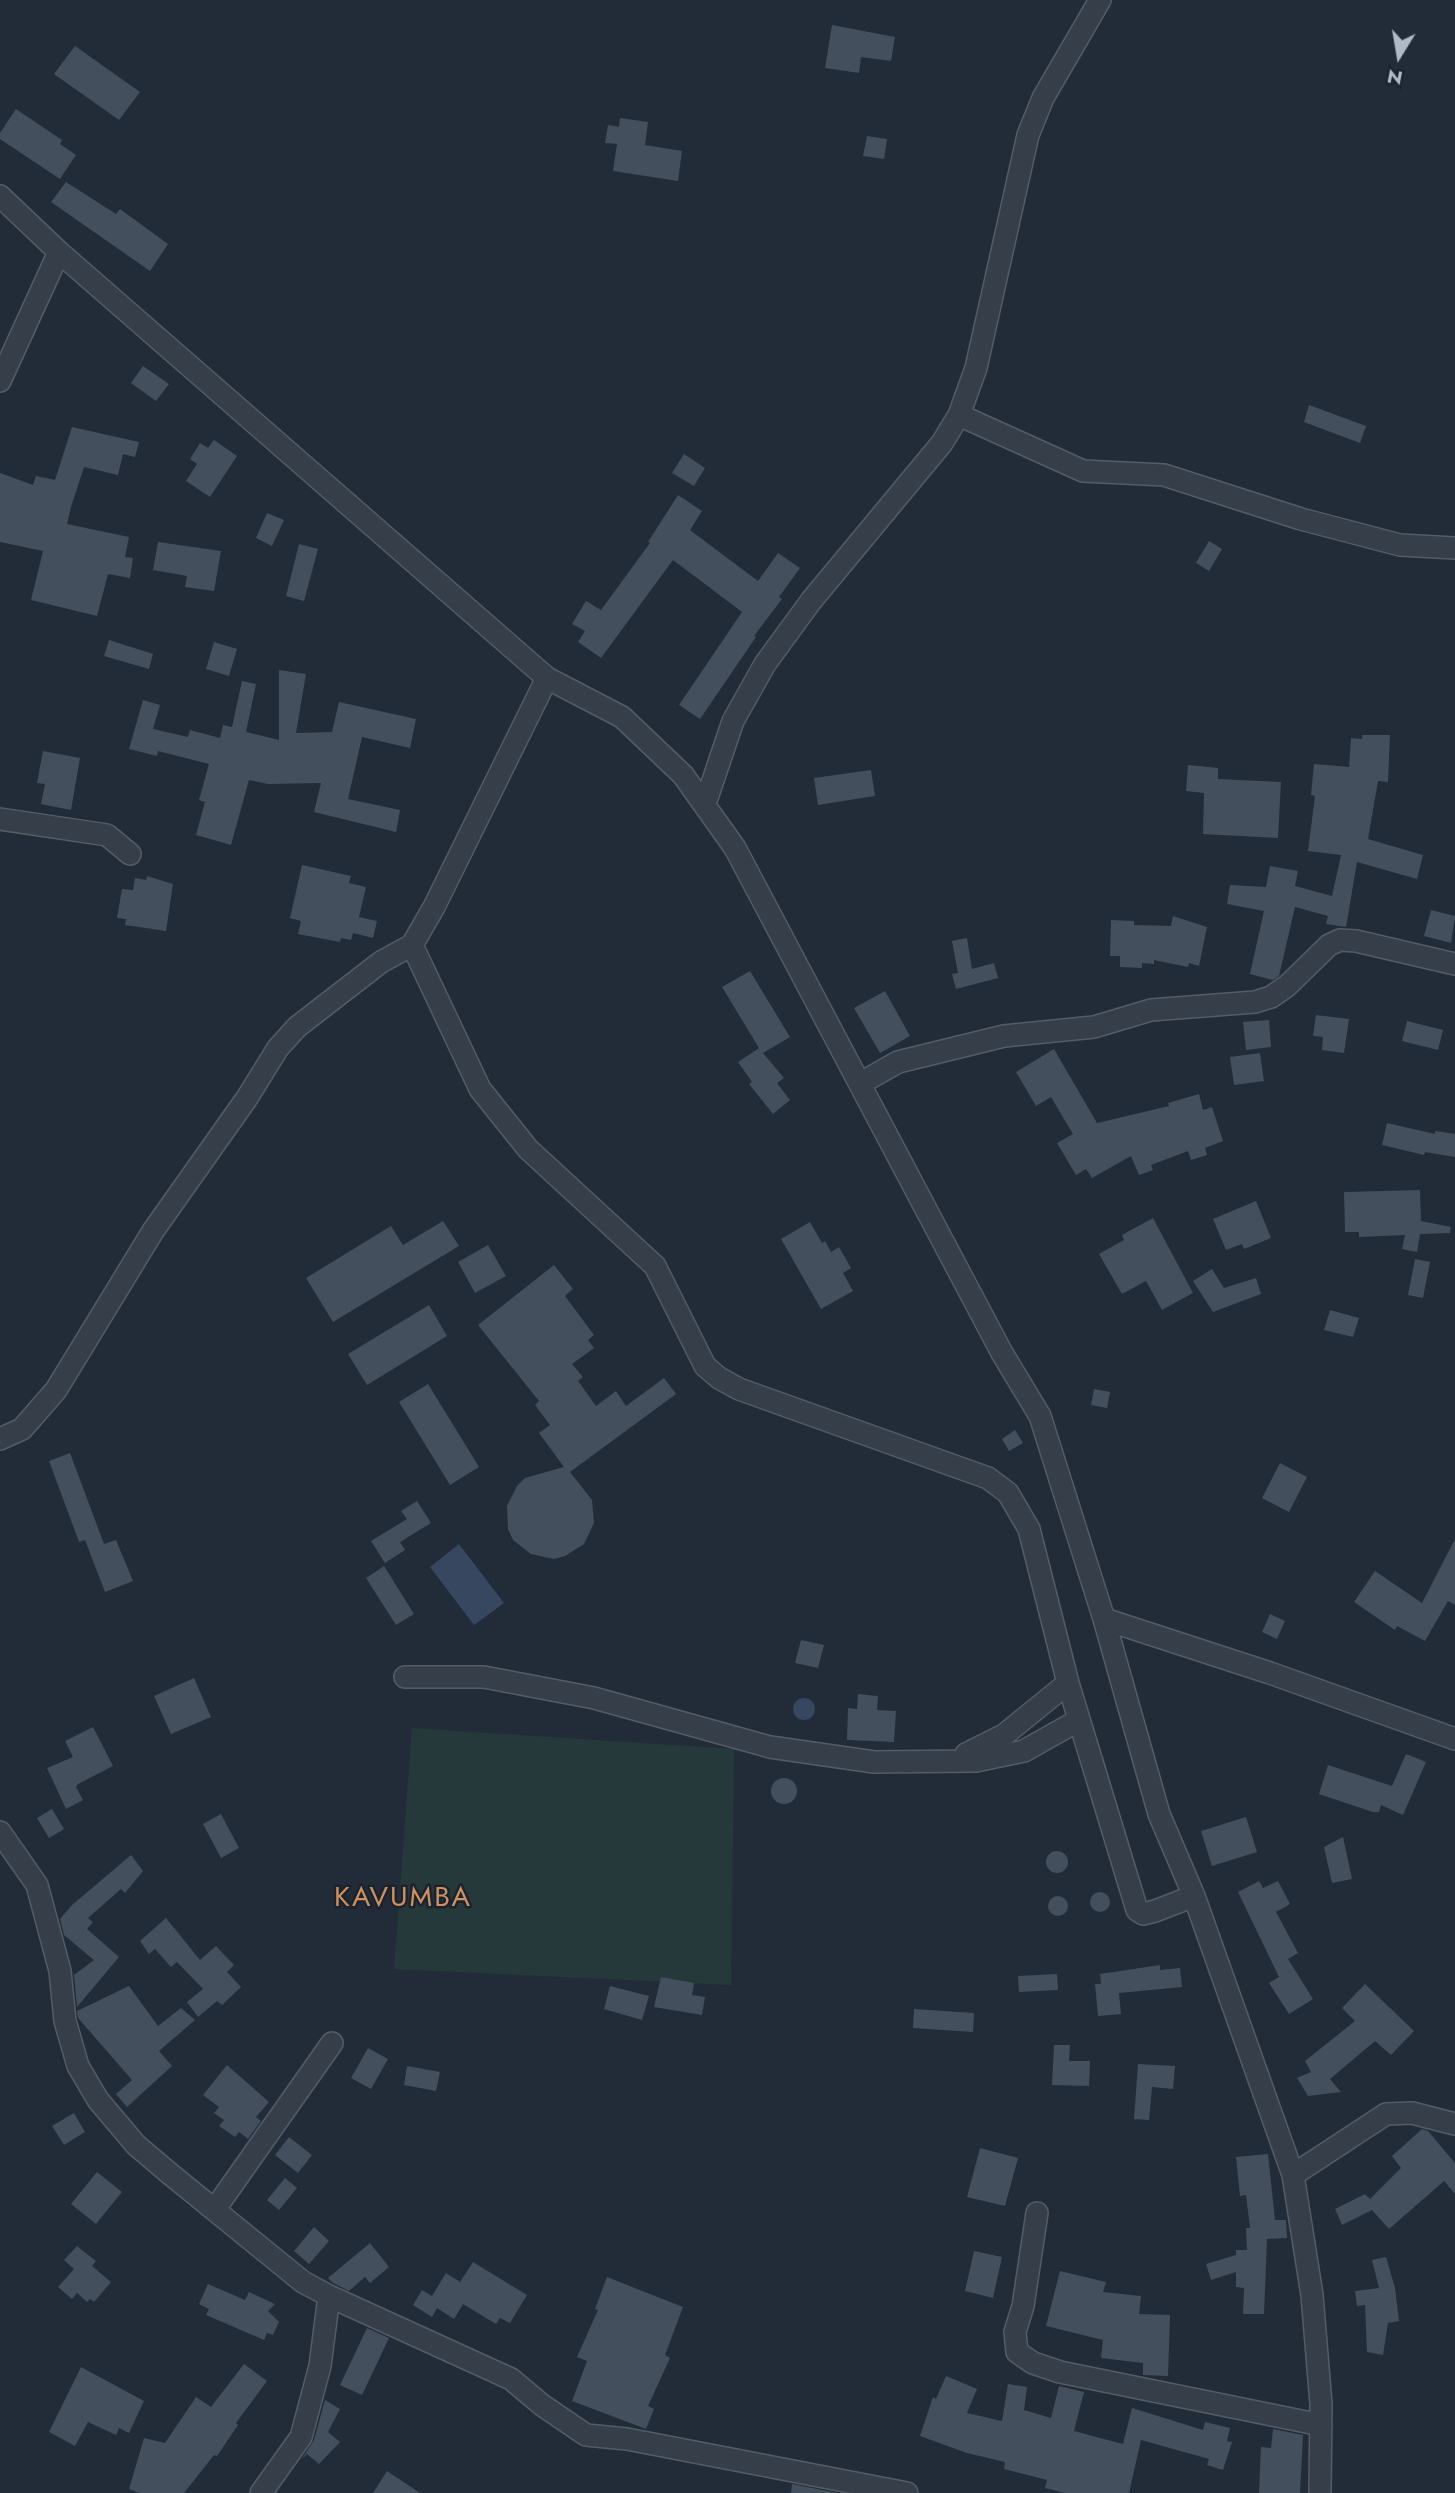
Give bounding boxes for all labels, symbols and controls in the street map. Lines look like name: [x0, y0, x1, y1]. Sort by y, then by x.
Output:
north arrow: [1364, 21, 1434, 91]
text: N: [1385, 62, 1405, 92]
district label: KAVUMBA: [335, 1882, 471, 1916]

